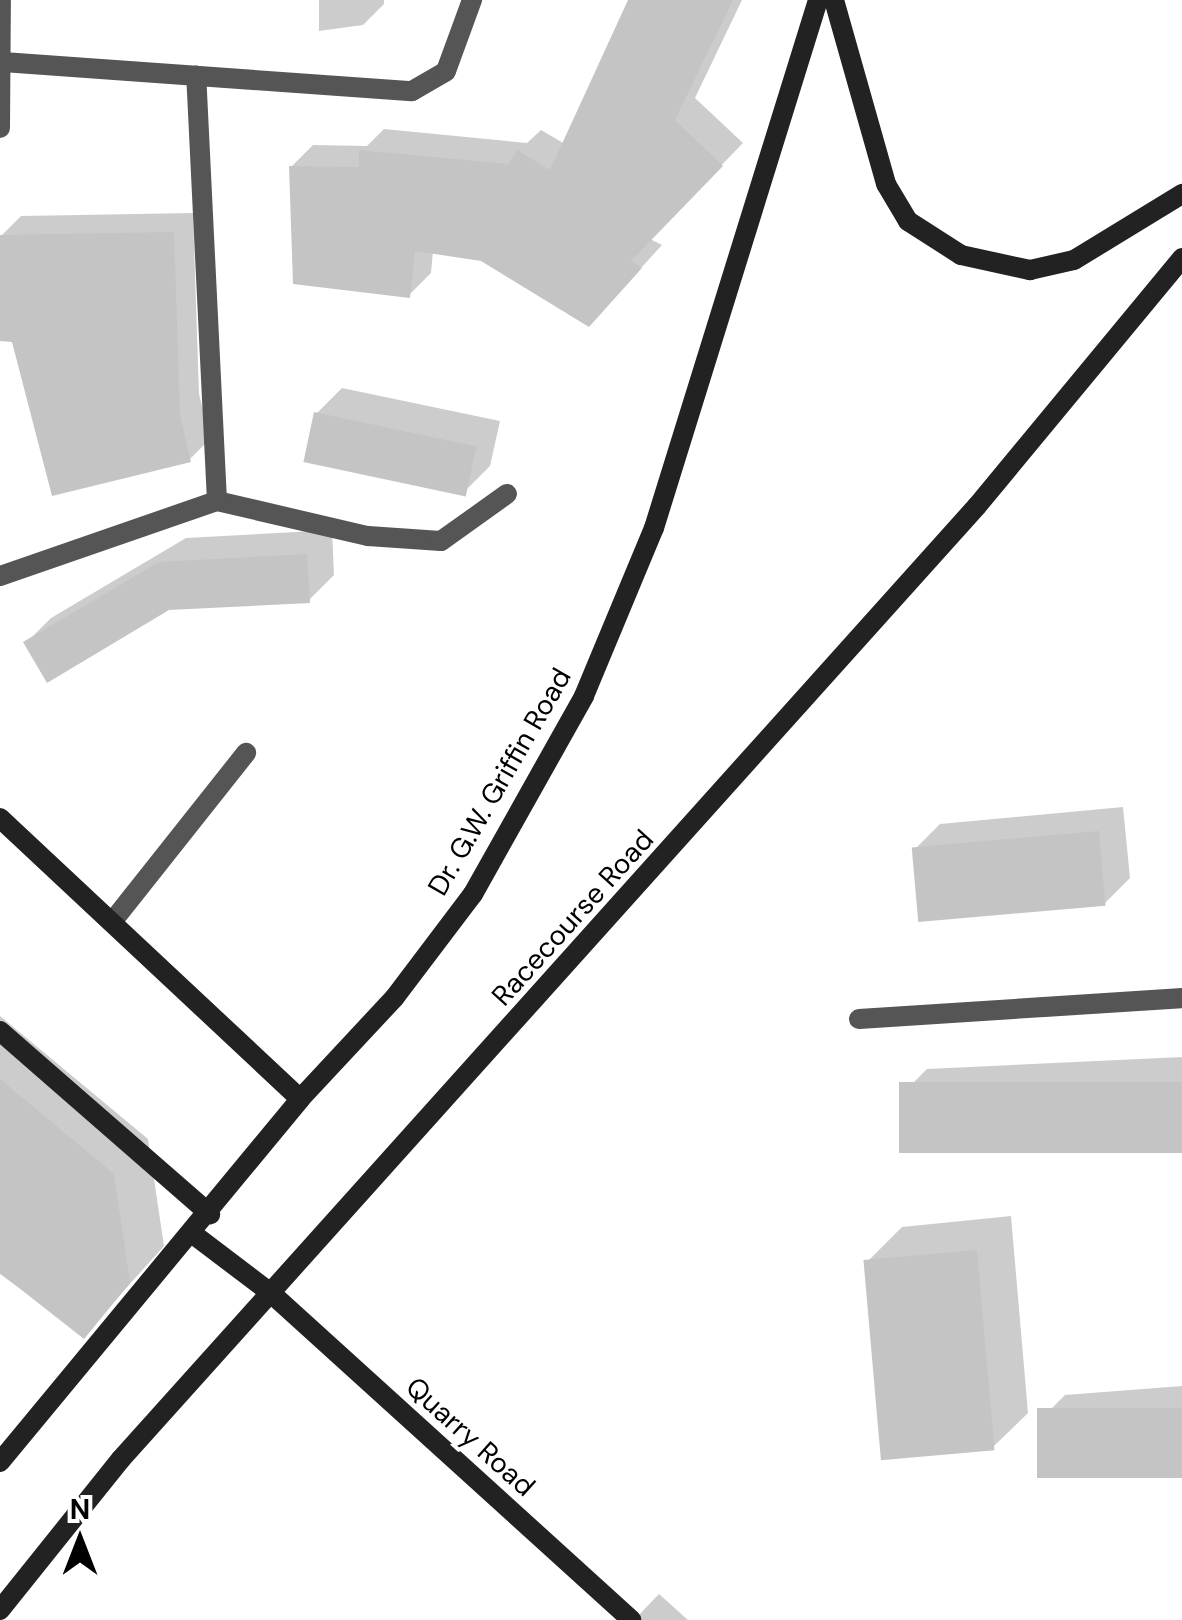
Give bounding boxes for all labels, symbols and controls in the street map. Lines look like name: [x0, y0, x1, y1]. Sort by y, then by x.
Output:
street label: Dr. G.W. Griffin Road: [421, 662, 579, 902]
street label: Racecourse Road: [485, 823, 661, 1013]
street label: Quarry Road: [399, 1370, 541, 1504]
north arrow: [30, 1490, 130, 1590]
text: N: [70, 1491, 90, 1528]

